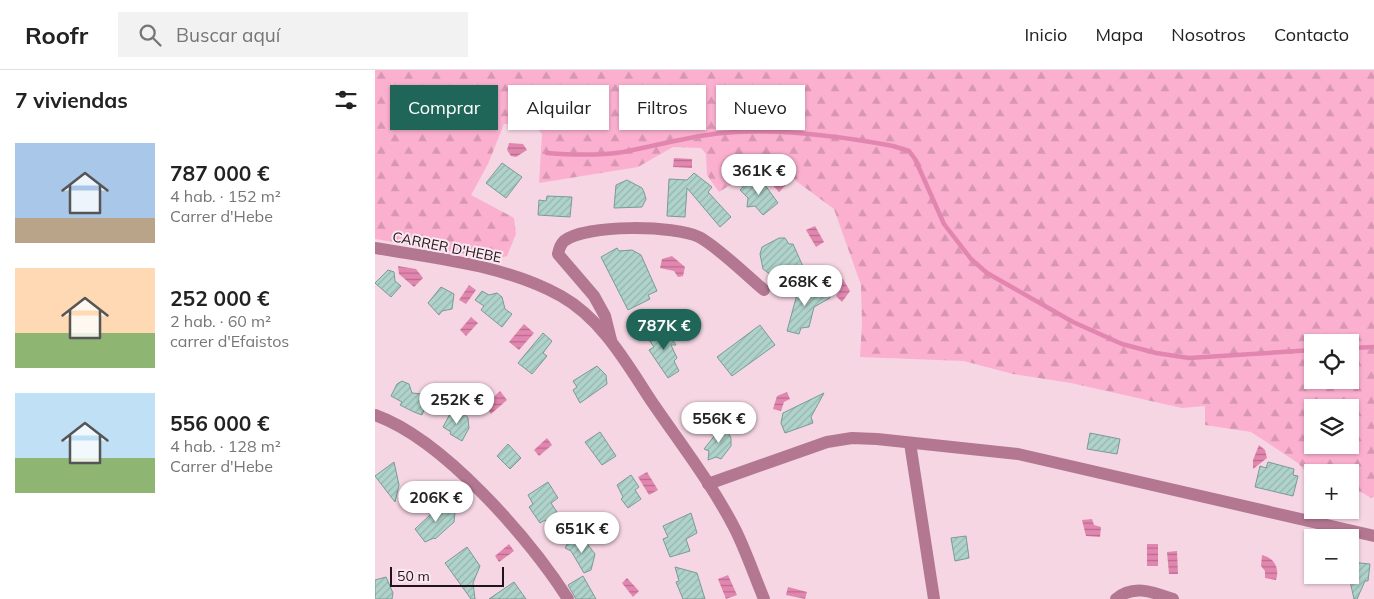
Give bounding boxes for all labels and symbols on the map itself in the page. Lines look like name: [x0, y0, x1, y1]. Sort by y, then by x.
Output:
pin: 361K €: [718, 154, 800, 196]
street label: CARRER D'HEBE: [391, 228, 503, 266]
pin: 268K €: [764, 264, 846, 307]
pin: 787K €: [623, 308, 705, 351]
pin: 252K €: [416, 382, 498, 425]
pin: 556K €: [678, 402, 760, 444]
pin: 206K €: [395, 480, 477, 523]
pin: 651K €: [541, 512, 623, 554]
scale bar: [390, 564, 504, 587]

